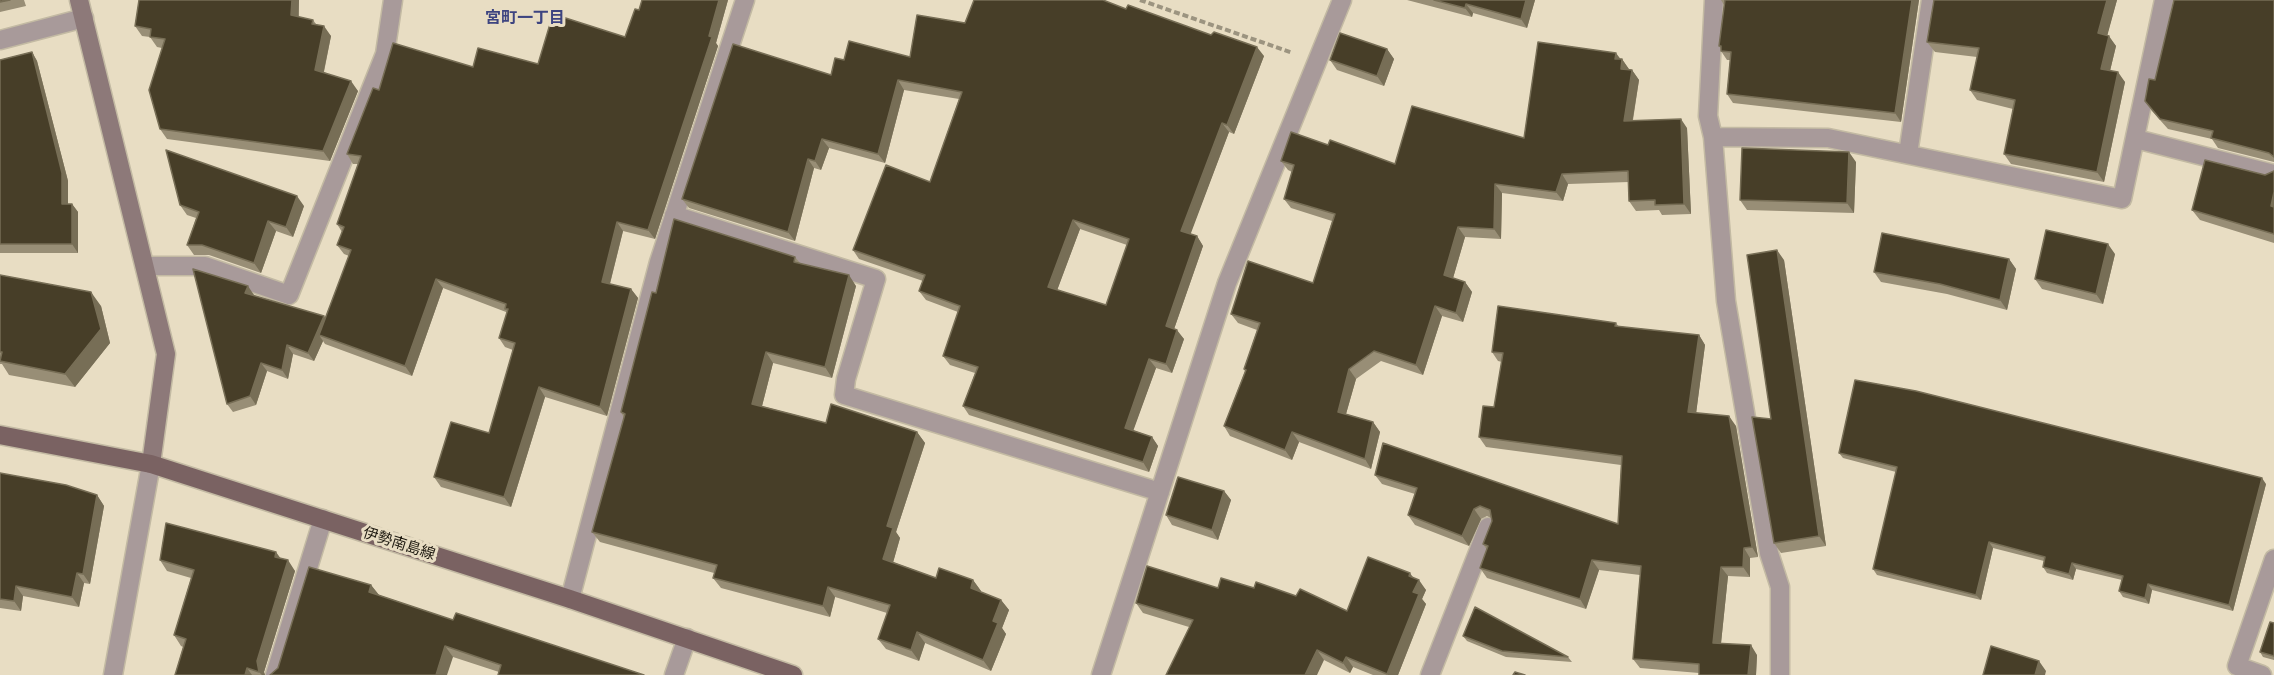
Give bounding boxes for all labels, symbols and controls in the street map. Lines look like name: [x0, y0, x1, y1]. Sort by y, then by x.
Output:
district label: 宮町一丁目: [485, 8, 565, 28]
street label: 伊勢南島線: [361, 524, 437, 564]

